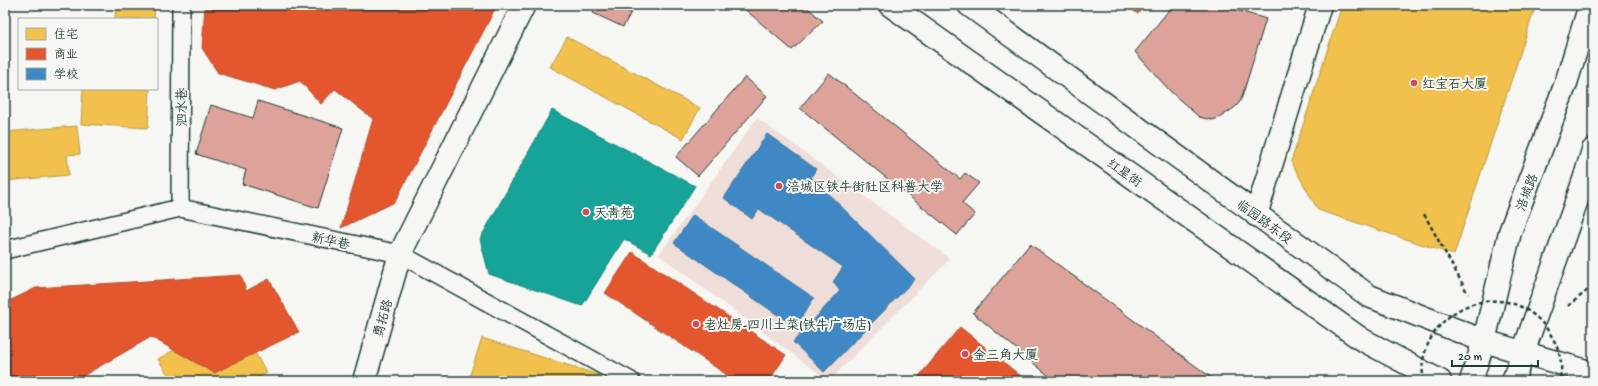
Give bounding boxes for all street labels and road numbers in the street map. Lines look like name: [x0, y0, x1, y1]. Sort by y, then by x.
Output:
street label: 泗水巷: [175, 87, 191, 127]
street label: 红星街: [1103, 156, 1144, 191]
street label: 涪城路: [1513, 172, 1542, 214]
street label: 临园路东段: [1233, 197, 1295, 248]
street label: 新华巷: [310, 230, 351, 254]
street label: 勇拓路: [371, 298, 397, 340]

